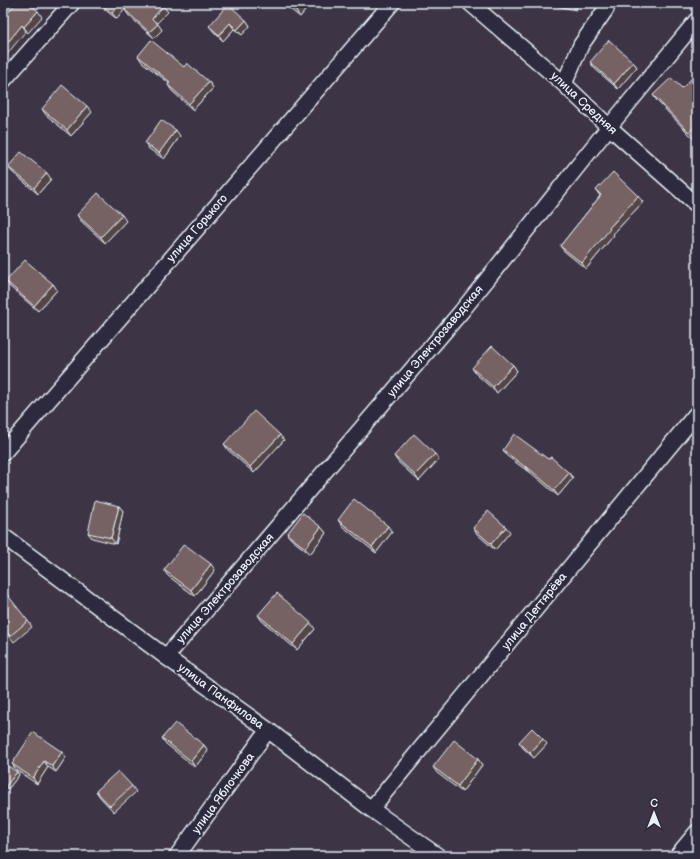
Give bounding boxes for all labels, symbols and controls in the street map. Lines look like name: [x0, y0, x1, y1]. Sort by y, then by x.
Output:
street label: улица Средняя: [547, 69, 620, 138]
street label: улица Горького: [164, 191, 231, 265]
street label: улица Электрозаводская: [384, 282, 487, 400]
street label: улица Электрозаводская: [173, 530, 278, 647]
street label: улица Дегтярёва: [499, 570, 570, 653]
street label: улица Панфилова: [175, 660, 267, 733]
street label: улица Яблочкова: [189, 750, 258, 837]
north arrow: [634, 793, 674, 833]
text: С: [650, 797, 658, 810]

